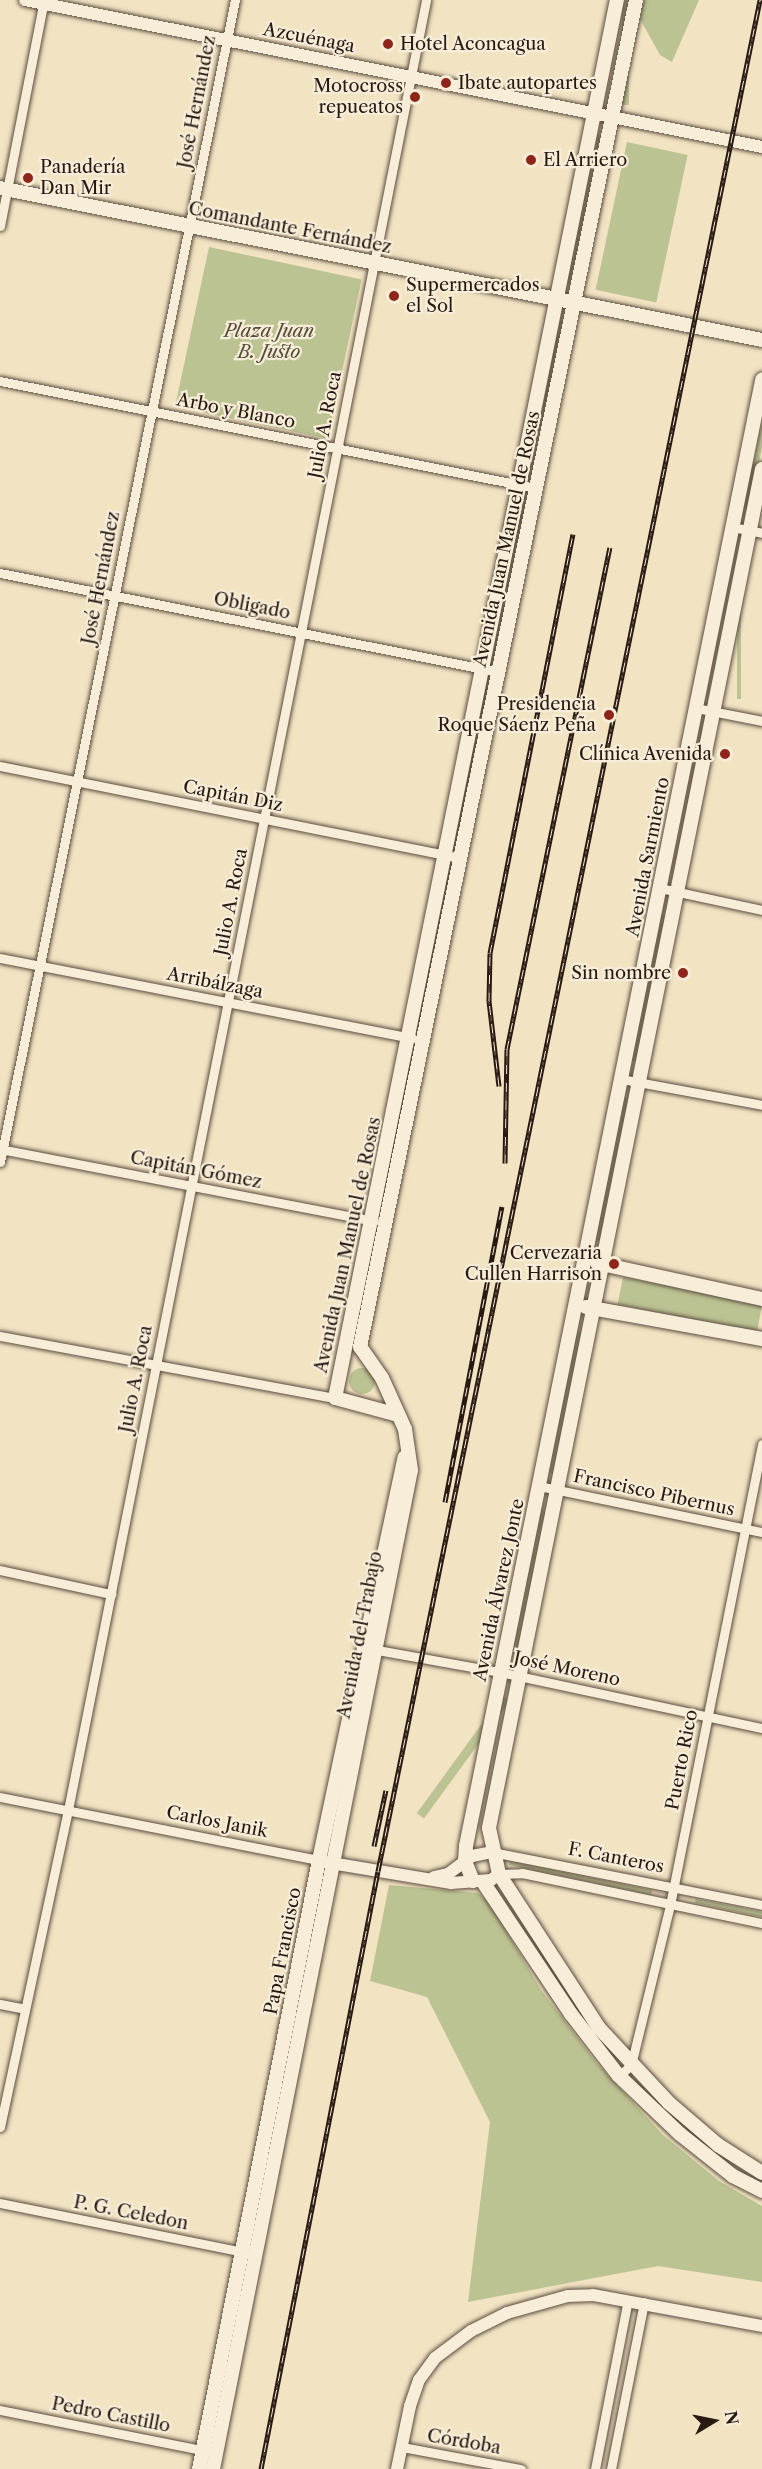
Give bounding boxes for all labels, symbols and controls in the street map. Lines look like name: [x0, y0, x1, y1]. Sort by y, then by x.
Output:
street label: Azcuénaga: [261, 19, 357, 57]
place label: Hotel Aconcagua: [400, 33, 546, 55]
street label: José Hernández: [174, 34, 220, 170]
marker: Hotel Aconcagua: [381, 37, 395, 51]
place label: Ibate autopartes: [458, 72, 597, 94]
place label: Motocross repueatos: [313, 76, 403, 118]
marker: Ibate autopartes: [439, 76, 453, 90]
marker: Motocross repueatos: [408, 90, 422, 104]
place label: El Arriero: [543, 149, 628, 171]
marker: El Arriero: [524, 153, 538, 167]
place label: Panadería Dan Mir: [40, 157, 125, 200]
marker: Panadería Dan Mir: [21, 171, 35, 185]
street label: Comandante Fernández: [187, 198, 393, 258]
place label: Supermercados el Sol: [406, 275, 540, 318]
marker: Supermercados el Sol: [387, 289, 401, 303]
park label: Plaza Juan B. Justo: [224, 321, 314, 364]
street label: Julio A. Roca: [304, 369, 346, 481]
street label: Arbo y Blanco: [174, 389, 298, 433]
street label: Avenida Juan Manuel de Rosas: [469, 409, 545, 669]
street label: José Hernández: [78, 510, 124, 646]
street label: Obligado: [212, 588, 292, 624]
place label: Presidencia Roque Sáenz Peña: [437, 694, 596, 736]
marker: Presidencia Roque Sáenz Peña: [600, 706, 618, 724]
place label: Clínica Avenida: [578, 743, 712, 765]
marker: Clínica Avenida: [716, 745, 734, 763]
street label: Avenida Sarmiento: [622, 775, 674, 939]
street label: Capitán Diz: [181, 776, 285, 816]
street label: Julio A. Roca: [210, 846, 252, 958]
place label: Sin nombre: [571, 962, 671, 984]
street label: Arribálzaga: [165, 963, 265, 1003]
marker: Sin nombre: [676, 966, 690, 980]
street label: Avenida Juan Manuel de Rosas: [310, 1115, 386, 1375]
street label: Capitán Gómez: [128, 1147, 264, 1193]
place label: Cervezaria Cullen Harrison: [465, 1243, 602, 1286]
marker: Cervezaria Cullen Harrison: [607, 1257, 621, 1271]
street label: Julio A. Roca: [115, 1323, 157, 1435]
street label: Francisco Pibernus: [572, 1465, 736, 1521]
street label: Avenida Álvarez Jonte: [469, 1496, 529, 1684]
street label: Avenida del Trabajo: [333, 1549, 387, 1721]
street label: José Moreno: [512, 1647, 622, 1691]
street label: Puerto Rico: [662, 1708, 702, 1812]
street label: Carlos Janik: [165, 1802, 269, 1842]
street label: F. Canteros: [566, 1838, 666, 1878]
street label: Papa Francisco: [260, 1885, 306, 2017]
street label: P. G. Celedon: [72, 2191, 190, 2235]
north arrow: [684, 2391, 744, 2451]
street label: Pedro Castillo: [50, 2393, 172, 2437]
text: N: [721, 2409, 743, 2426]
street label: Córdoba: [425, 2425, 503, 2459]

